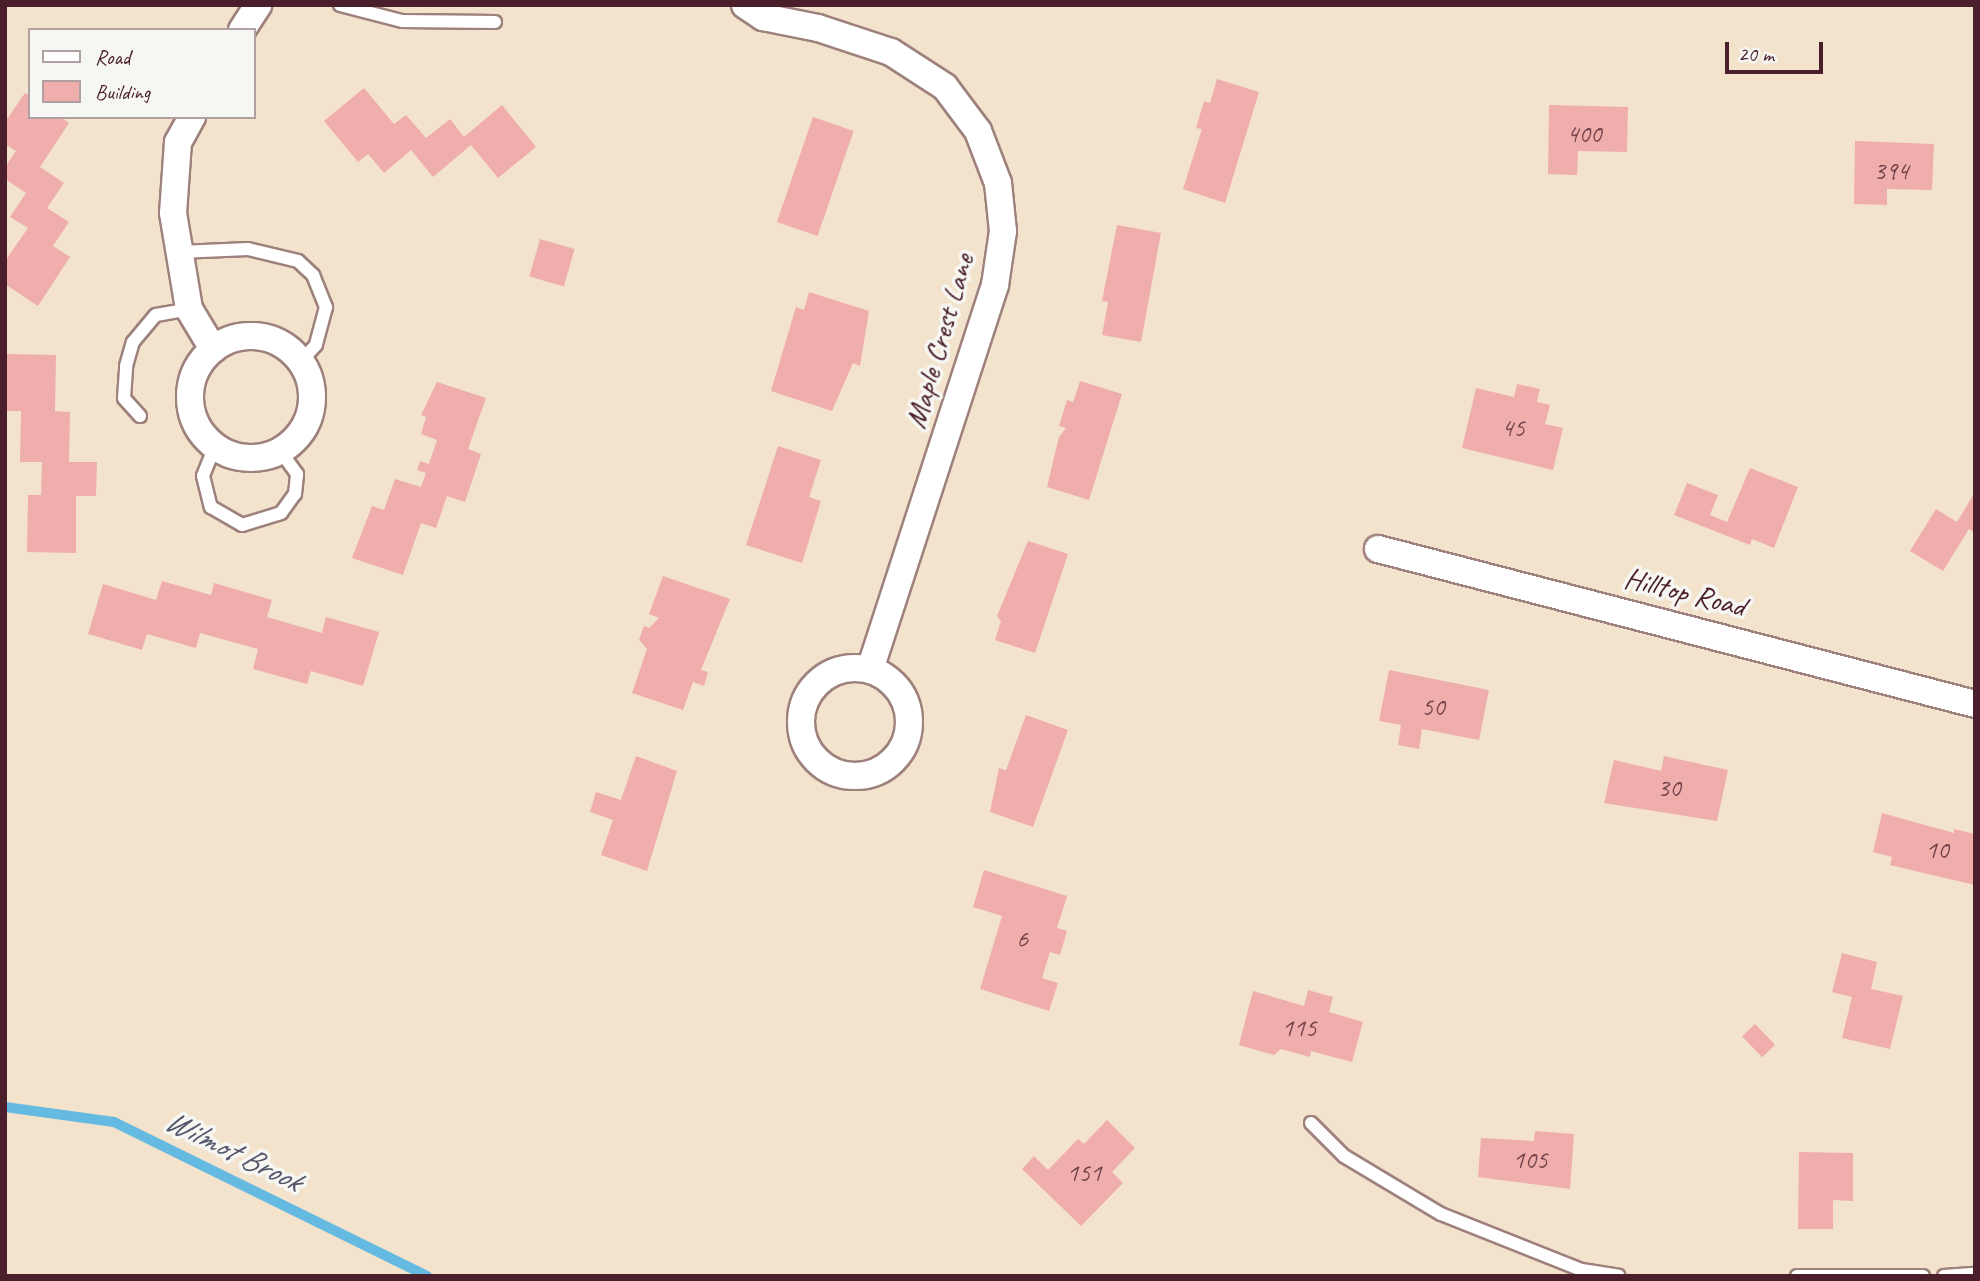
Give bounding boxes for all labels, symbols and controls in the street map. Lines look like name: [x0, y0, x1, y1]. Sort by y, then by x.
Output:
legend: [28, 28, 256, 119]
scale bar: [1728, 28, 1826, 72]
text: 20 m: [1738, 41, 1774, 67]
text: Road: [95, 44, 130, 70]
text: Building: [95, 79, 150, 105]
house number: 400: [1566, 118, 1602, 150]
house number: 394: [1873, 155, 1909, 187]
street label: Maple Crest Lane: [897, 250, 981, 432]
house number: 45: [1501, 412, 1525, 444]
street label: Hilltop Road: [1621, 560, 1749, 624]
house number: 50: [1421, 691, 1445, 723]
house number: 30: [1657, 772, 1681, 804]
house number: 10: [1925, 834, 1949, 866]
house number: 6: [1016, 923, 1028, 955]
house number: 115: [1281, 1012, 1317, 1044]
water label: Wilmot Brook: [159, 1102, 307, 1200]
house number: 105: [1512, 1144, 1548, 1176]
house number: 151: [1066, 1157, 1102, 1189]

